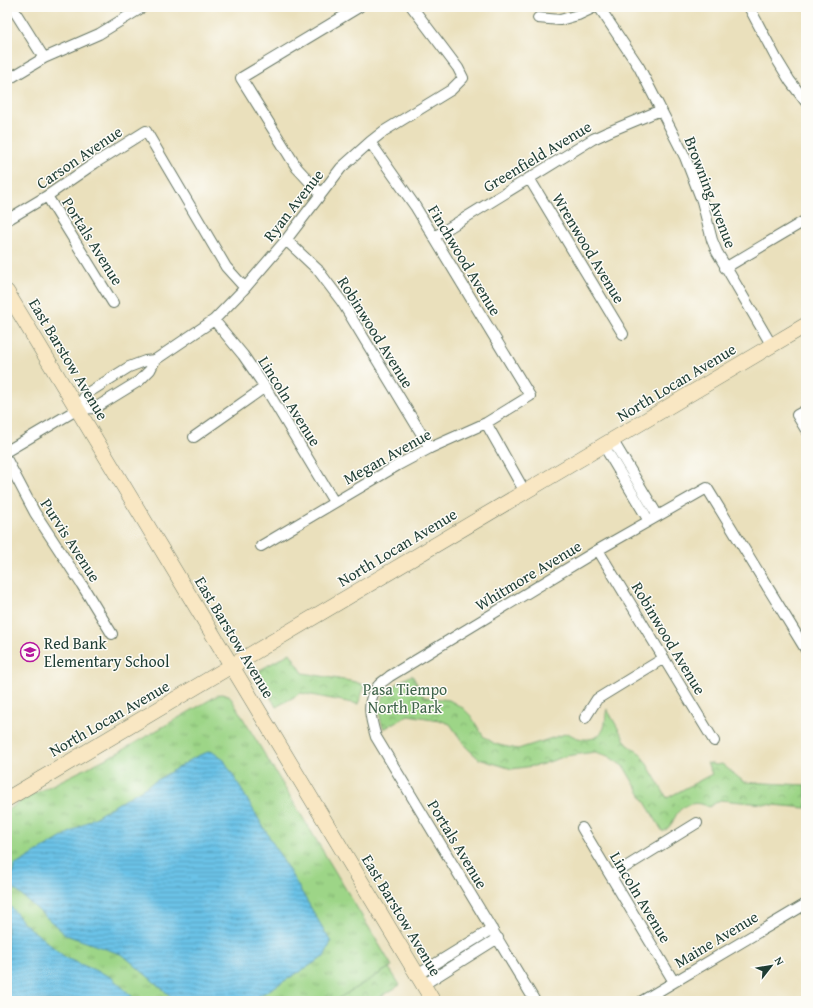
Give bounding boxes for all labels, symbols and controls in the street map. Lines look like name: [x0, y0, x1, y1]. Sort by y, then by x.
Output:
street label: Greenfield Avenue: [478, 114, 596, 198]
street label: Carson Avenue: [31, 119, 127, 195]
street label: Browning Avenue: [679, 133, 743, 251]
street label: Ryan Avenue: [257, 164, 329, 246]
street label: Wrenwood Avenue: [546, 188, 632, 308]
street label: Portals Avenue: [56, 192, 130, 290]
street label: Finchwood Avenue: [422, 200, 508, 320]
street label: Robinwood Avenue: [332, 271, 420, 393]
street label: East Barstow Avenue: [23, 294, 115, 424]
street label: North Locan Avenue: [612, 337, 740, 427]
street label: Lincoln Avenue: [253, 351, 327, 451]
street label: Megan Avenue: [338, 422, 436, 490]
street label: Purvis Avenue: [35, 493, 107, 587]
street label: North Locan Avenue: [333, 502, 461, 592]
street label: Whitmore Avenue: [470, 534, 586, 616]
street label: East Barstow Avenue: [189, 572, 281, 702]
street label: Robinwood Avenue: [626, 577, 712, 699]
place label: Red Bank Elementary School: [44, 631, 170, 673]
school or university icon: Red Bank Elementary School: [19, 641, 41, 663]
street label: North Locan Avenue: [44, 674, 174, 762]
park label: Pasa Tiempo North Park: [363, 677, 447, 719]
street label: Portals Avenue: [422, 795, 494, 893]
street label: Lincoln Avenue: [604, 847, 678, 947]
street label: East Barstow Avenue: [356, 850, 448, 980]
street label: Maine Avenue: [669, 904, 763, 974]
north arrow: [751, 946, 791, 986]
text: N: [771, 954, 789, 969]

